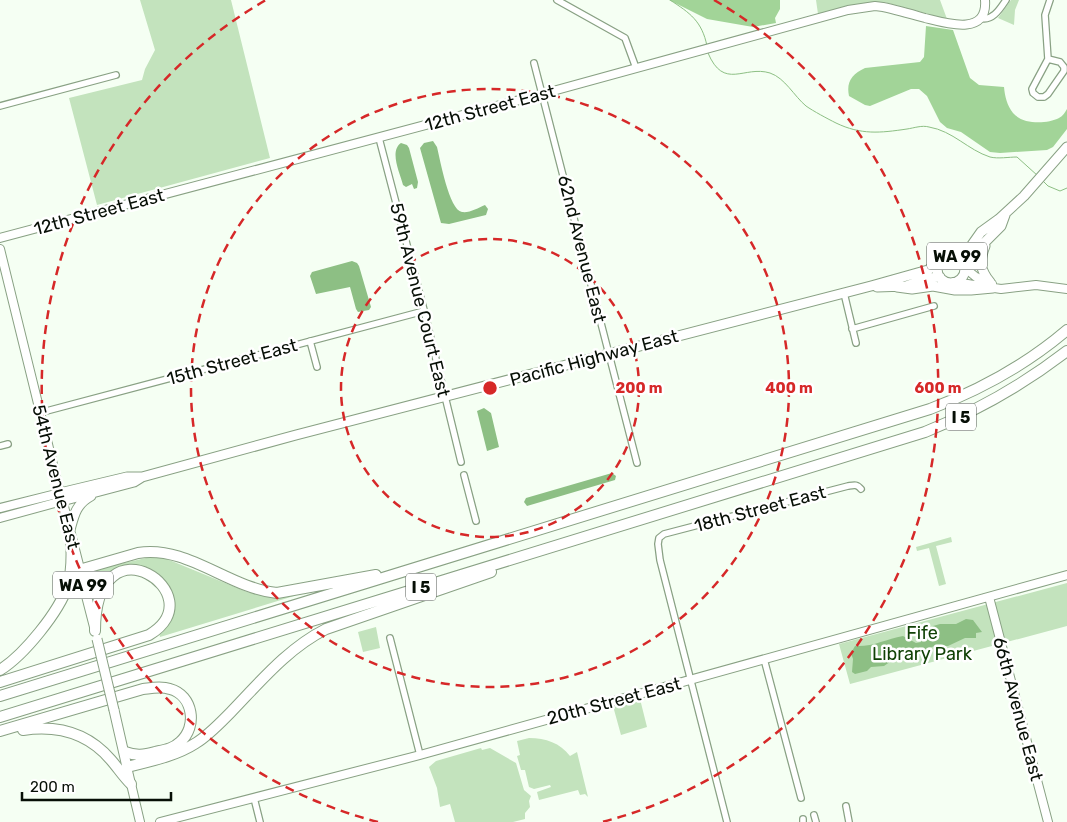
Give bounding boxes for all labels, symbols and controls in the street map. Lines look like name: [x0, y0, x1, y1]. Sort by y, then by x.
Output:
street label: 12th Street East: [422, 80, 558, 136]
street label: 62nd Avenue East: [553, 173, 611, 325]
street label: 12th Street East: [31, 184, 167, 240]
street label: 59th Avenue Court East: [385, 201, 455, 399]
road number: WA 99: [927, 242, 987, 270]
street label: Pacific Highway East: [507, 325, 681, 391]
street label: 15th Street East: [164, 334, 300, 390]
centre of rings: [481, 379, 499, 397]
text: 200 m: [615, 379, 663, 397]
text: 400 m: [765, 379, 813, 397]
text: 600 m: [914, 379, 962, 397]
street label: 54th Avenue East: [27, 402, 85, 552]
road number: I 5: [946, 404, 976, 431]
street label: 18th Street East: [692, 481, 828, 537]
road number: WA 99: [53, 572, 113, 598]
road number: I 5: [406, 574, 436, 600]
park label: Fife Library Park: [872, 622, 973, 665]
street label: 66th Avenue East: [988, 635, 1048, 783]
street label: 20th Street East: [545, 673, 683, 729]
scale bar: [22, 770, 171, 802]
text: 200 m: [30, 778, 75, 796]

